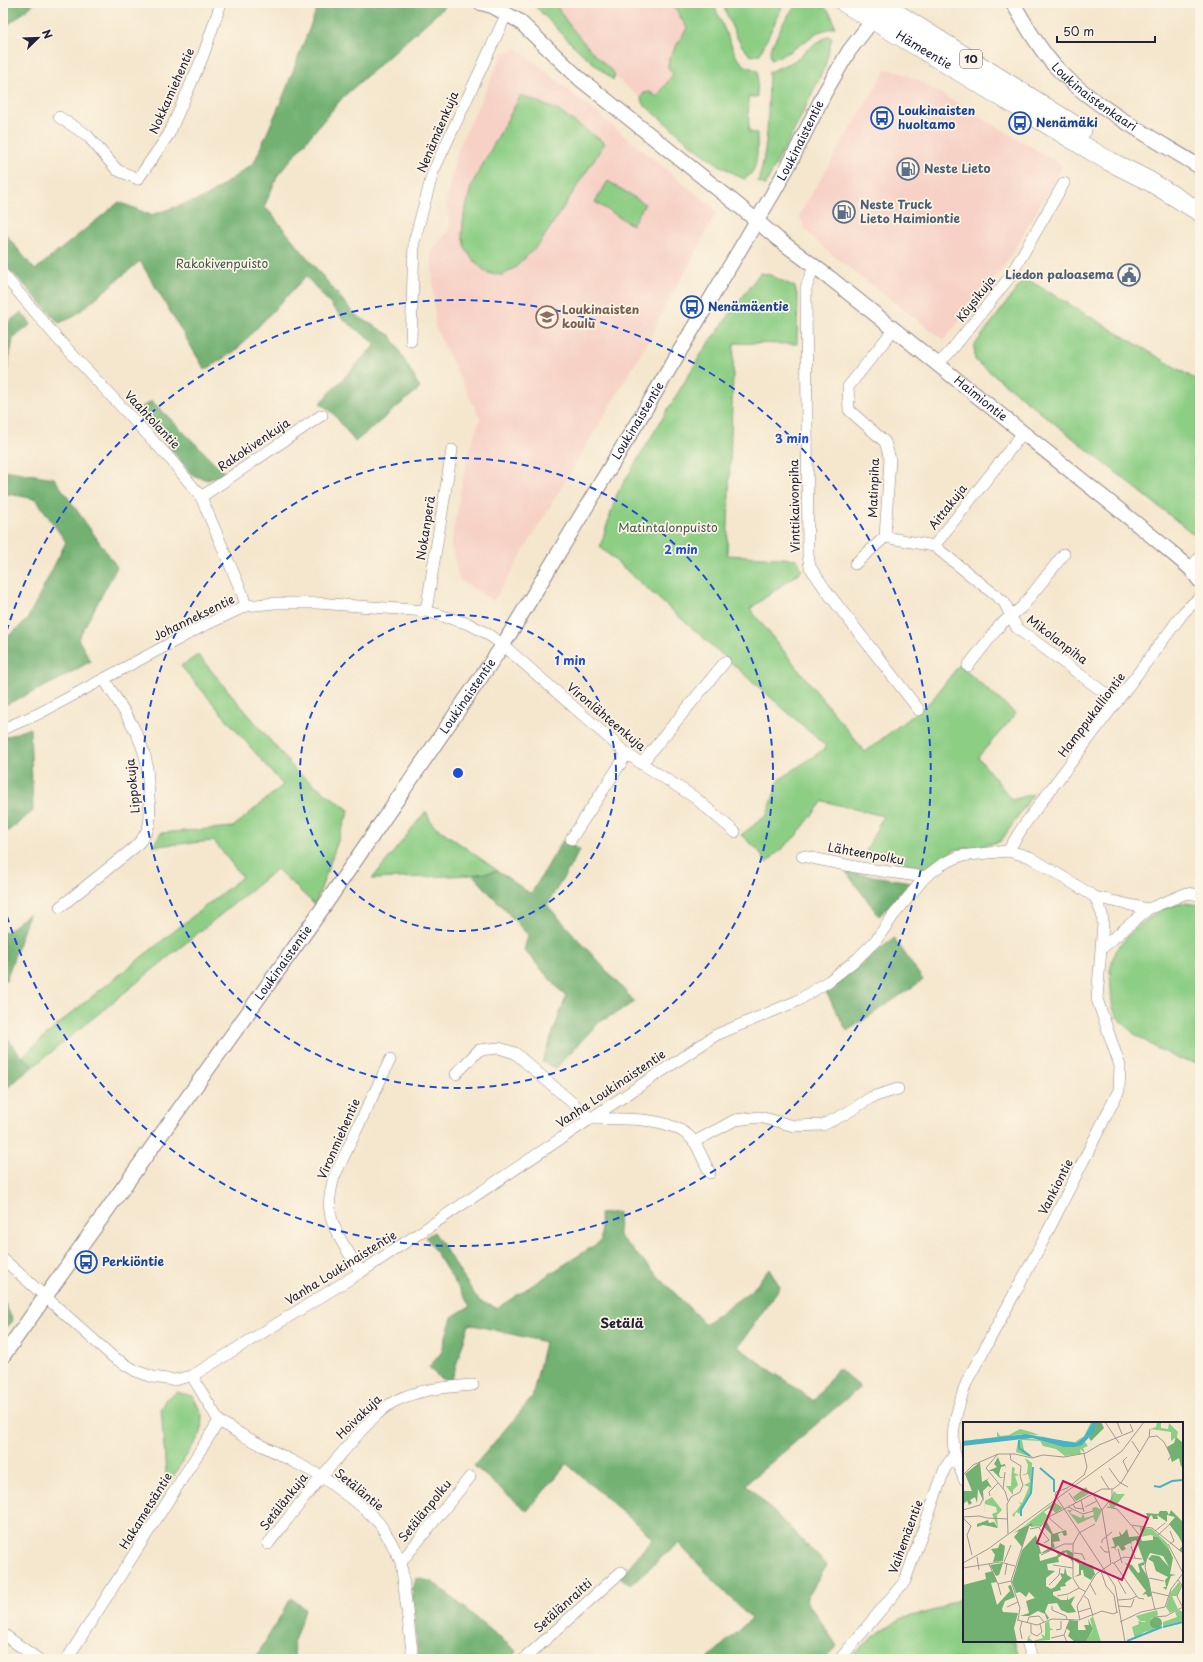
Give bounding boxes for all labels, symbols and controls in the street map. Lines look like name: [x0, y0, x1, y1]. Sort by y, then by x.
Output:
north arrow: [18, 18, 58, 58]
scale bar: [1057, 18, 1155, 44]
text: 50 m: [1063, 22, 1094, 40]
street label: Hämeentie: [893, 26, 956, 73]
text: N: [38, 27, 57, 41]
street label: Nokkamiehentie: [144, 45, 198, 137]
road number: 10: [960, 50, 982, 68]
street label: Loukinaistenkaari: [1048, 58, 1141, 135]
street label: Nenämäenkuja: [412, 88, 463, 175]
street label: Loukinaistentie: [772, 97, 828, 184]
place label: Loukinaisten huoltamo: [898, 101, 975, 133]
bus stop icon: Loukinaisten huoltamo: [869, 105, 895, 131]
bus stop icon: Nenämäki: [1007, 110, 1033, 136]
place label: Nenämäki: [1036, 113, 1098, 131]
fuel station icon: Neste Lieto: [895, 156, 921, 182]
place label: Neste Lieto: [924, 159, 991, 177]
place label: Neste Truck Lieto Haimiontie: [860, 195, 960, 227]
fuel station icon: Neste Truck Lieto Haimiontie: [831, 199, 857, 225]
park label: Rakokivenpuisto: [176, 254, 269, 272]
public building icon: Liedon paloasema: [1116, 262, 1142, 288]
place label: Liedon paloasema: [1005, 265, 1114, 283]
street label: Köysikuja: [951, 271, 999, 325]
bus stop icon: Nenämäentie: [679, 294, 705, 320]
place label: Nenämäentie: [708, 297, 789, 315]
place label: Loukinaisten koulu: [562, 300, 639, 332]
school or university icon: Loukinaisten koulu: [534, 304, 560, 330]
street label: Haimiontie: [951, 371, 1012, 425]
street label: Loukinaistentie: [607, 378, 668, 463]
street label: Vaahtolantie: [121, 386, 185, 452]
street label: Rakokivenkuja: [214, 413, 294, 475]
text: 3 min: [775, 429, 809, 447]
street label: Matinpiha: [863, 458, 883, 518]
street label: Vinttikaivonpiha: [784, 459, 804, 553]
street label: Aittakuja: [924, 479, 971, 533]
street label: Nokanperä: [411, 494, 439, 561]
park label: Matintalonpuisto: [618, 518, 718, 536]
text: 2 min: [664, 540, 698, 558]
street label: Johanneksentie: [150, 590, 237, 645]
street label: Mikolanpiha: [1023, 610, 1092, 668]
text: 1 min: [554, 651, 586, 669]
street label: Loukinaistentie: [435, 654, 499, 737]
street label: Hamppukalliontie: [1053, 668, 1129, 760]
street label: Vironlähteenkuja: [563, 678, 650, 755]
street label: Lippokuja: [120, 757, 144, 814]
centre of rings: [451, 766, 465, 780]
street label: Lähteenpolku: [827, 837, 906, 869]
street label: Loukinaistentie: [250, 921, 316, 1003]
street label: Vanha Loukinaistentie: [552, 1045, 669, 1132]
street label: Vironmiehentie: [312, 1095, 364, 1182]
street label: Vankiontie: [1033, 1155, 1077, 1218]
street label: Vanha Loukinaistentie: [281, 1226, 400, 1309]
bus stop icon: Perkiöntie: [73, 1249, 99, 1275]
place label: Perkiöntie: [102, 1252, 165, 1270]
district label: Setälä: [600, 1313, 644, 1332]
street label: Hoivakuja: [331, 1390, 386, 1443]
inset map: [963, 1422, 1183, 1642]
street label: Setäläntie: [331, 1464, 388, 1515]
street label: Hakametsäntie: [114, 1468, 176, 1552]
street label: Setälänkuja: [255, 1468, 312, 1534]
street label: Setälänpolku: [393, 1475, 455, 1546]
street label: Vaihemäentie: [883, 1497, 927, 1576]
street label: Setälänraitti: [529, 1574, 596, 1636]

